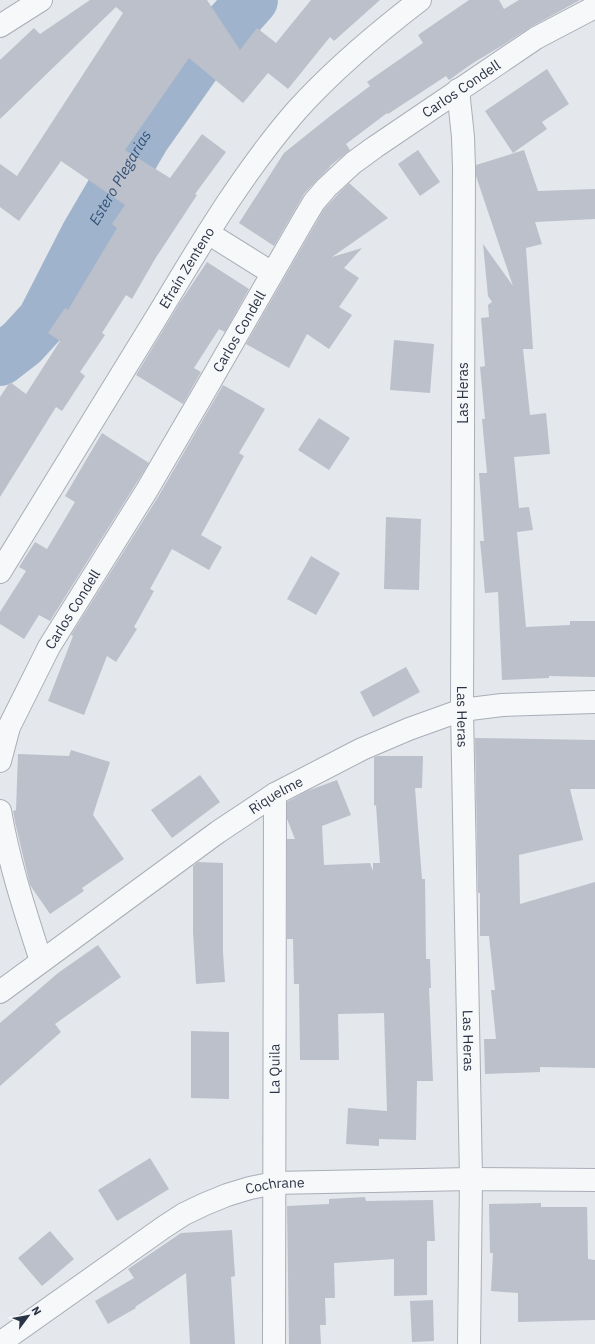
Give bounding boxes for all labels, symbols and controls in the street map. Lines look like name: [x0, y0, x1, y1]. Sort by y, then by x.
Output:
street label: Carlos Condell: [418, 56, 504, 122]
water label: Estero Plegarias: [85, 126, 155, 228]
street label: Efraín Zenteno: [155, 224, 218, 312]
street label: Carlos Condell: [209, 287, 270, 375]
street label: Las Heras: [454, 362, 472, 424]
street label: Carlos Condell: [41, 566, 104, 653]
street label: Las Heras: [453, 686, 472, 748]
street label: Riquelme: [245, 772, 306, 818]
street label: Las Heras: [459, 1010, 478, 1072]
street label: La Quila: [265, 1043, 284, 1094]
street label: Cochrane: [243, 1173, 305, 1198]
north arrow: [8, 1296, 48, 1336]
text: N: [28, 1304, 45, 1318]

